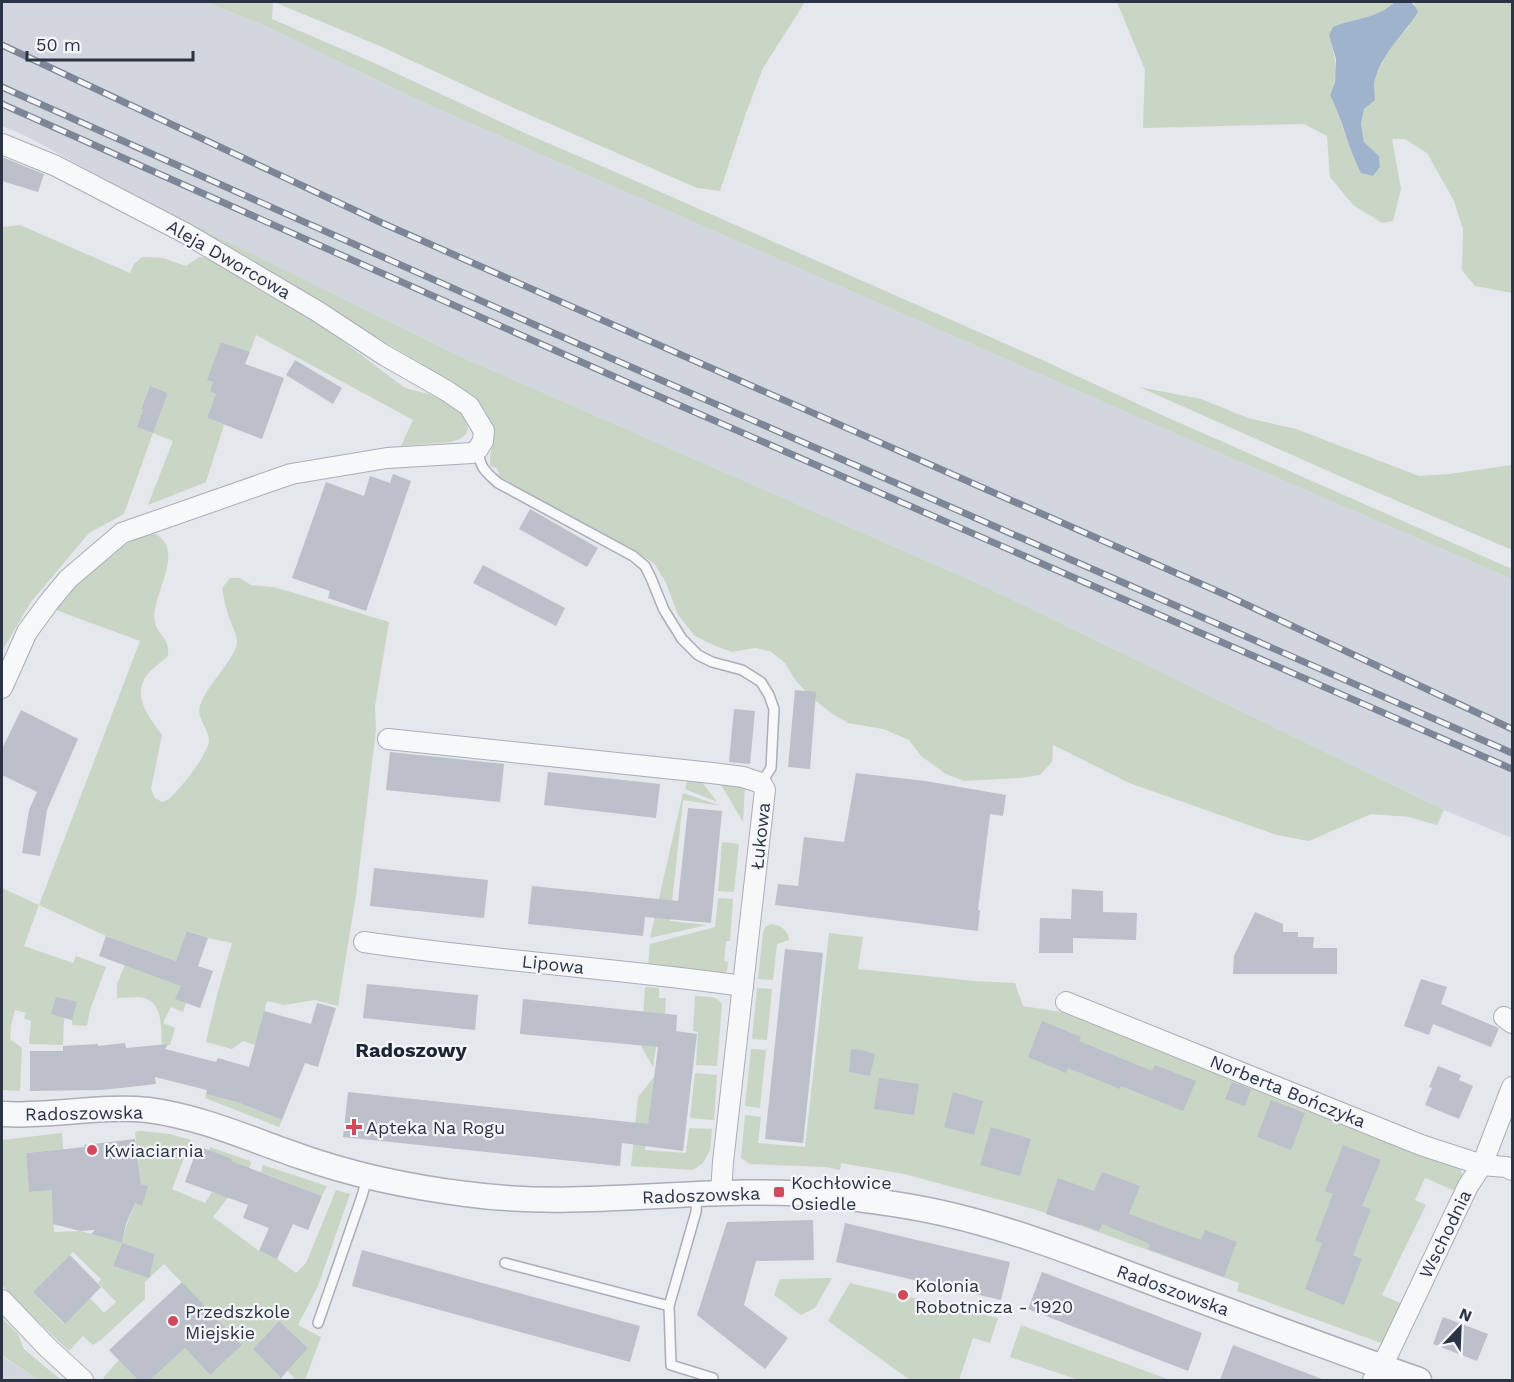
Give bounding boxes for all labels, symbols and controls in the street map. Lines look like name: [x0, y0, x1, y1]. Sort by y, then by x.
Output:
scale bar: [27, 24, 194, 62]
text: 50 m: [36, 34, 81, 55]
street label: Aleja Dworcowa: [163, 215, 295, 303]
street label: Łukowa: [746, 801, 774, 871]
street label: Lipowa: [521, 950, 585, 978]
district label: Radoszowy: [355, 1038, 468, 1062]
street label: Norberta Bończyka: [1207, 1050, 1369, 1132]
street label: Radoszowska: [25, 1101, 143, 1125]
place label: Apteka Na Rogu: [366, 1117, 505, 1138]
marker: Apteka Na Rogu: [347, 1120, 361, 1134]
place label: Kwiaciarnia: [104, 1140, 204, 1161]
marker: Kwiaciarnia: [85, 1143, 99, 1157]
place label: Kochłowice Osiedle: [791, 1172, 892, 1214]
street label: Radoszowska: [642, 1182, 760, 1208]
marker: Kochłowice Osiedle: [772, 1185, 786, 1199]
street label: Wschodnia: [1415, 1186, 1475, 1282]
street label: Radoszowska: [1114, 1260, 1232, 1320]
place label: Kolonia Robotnicza - 1920: [915, 1275, 1073, 1317]
marker: Kolonia Robotnicza - 1920: [896, 1288, 910, 1302]
north arrow: [1430, 1298, 1490, 1358]
place label: Przedszkole Miejskie: [185, 1301, 290, 1343]
text: N: [1456, 1304, 1475, 1326]
marker: Przedszkole Miejskie: [166, 1314, 180, 1328]

